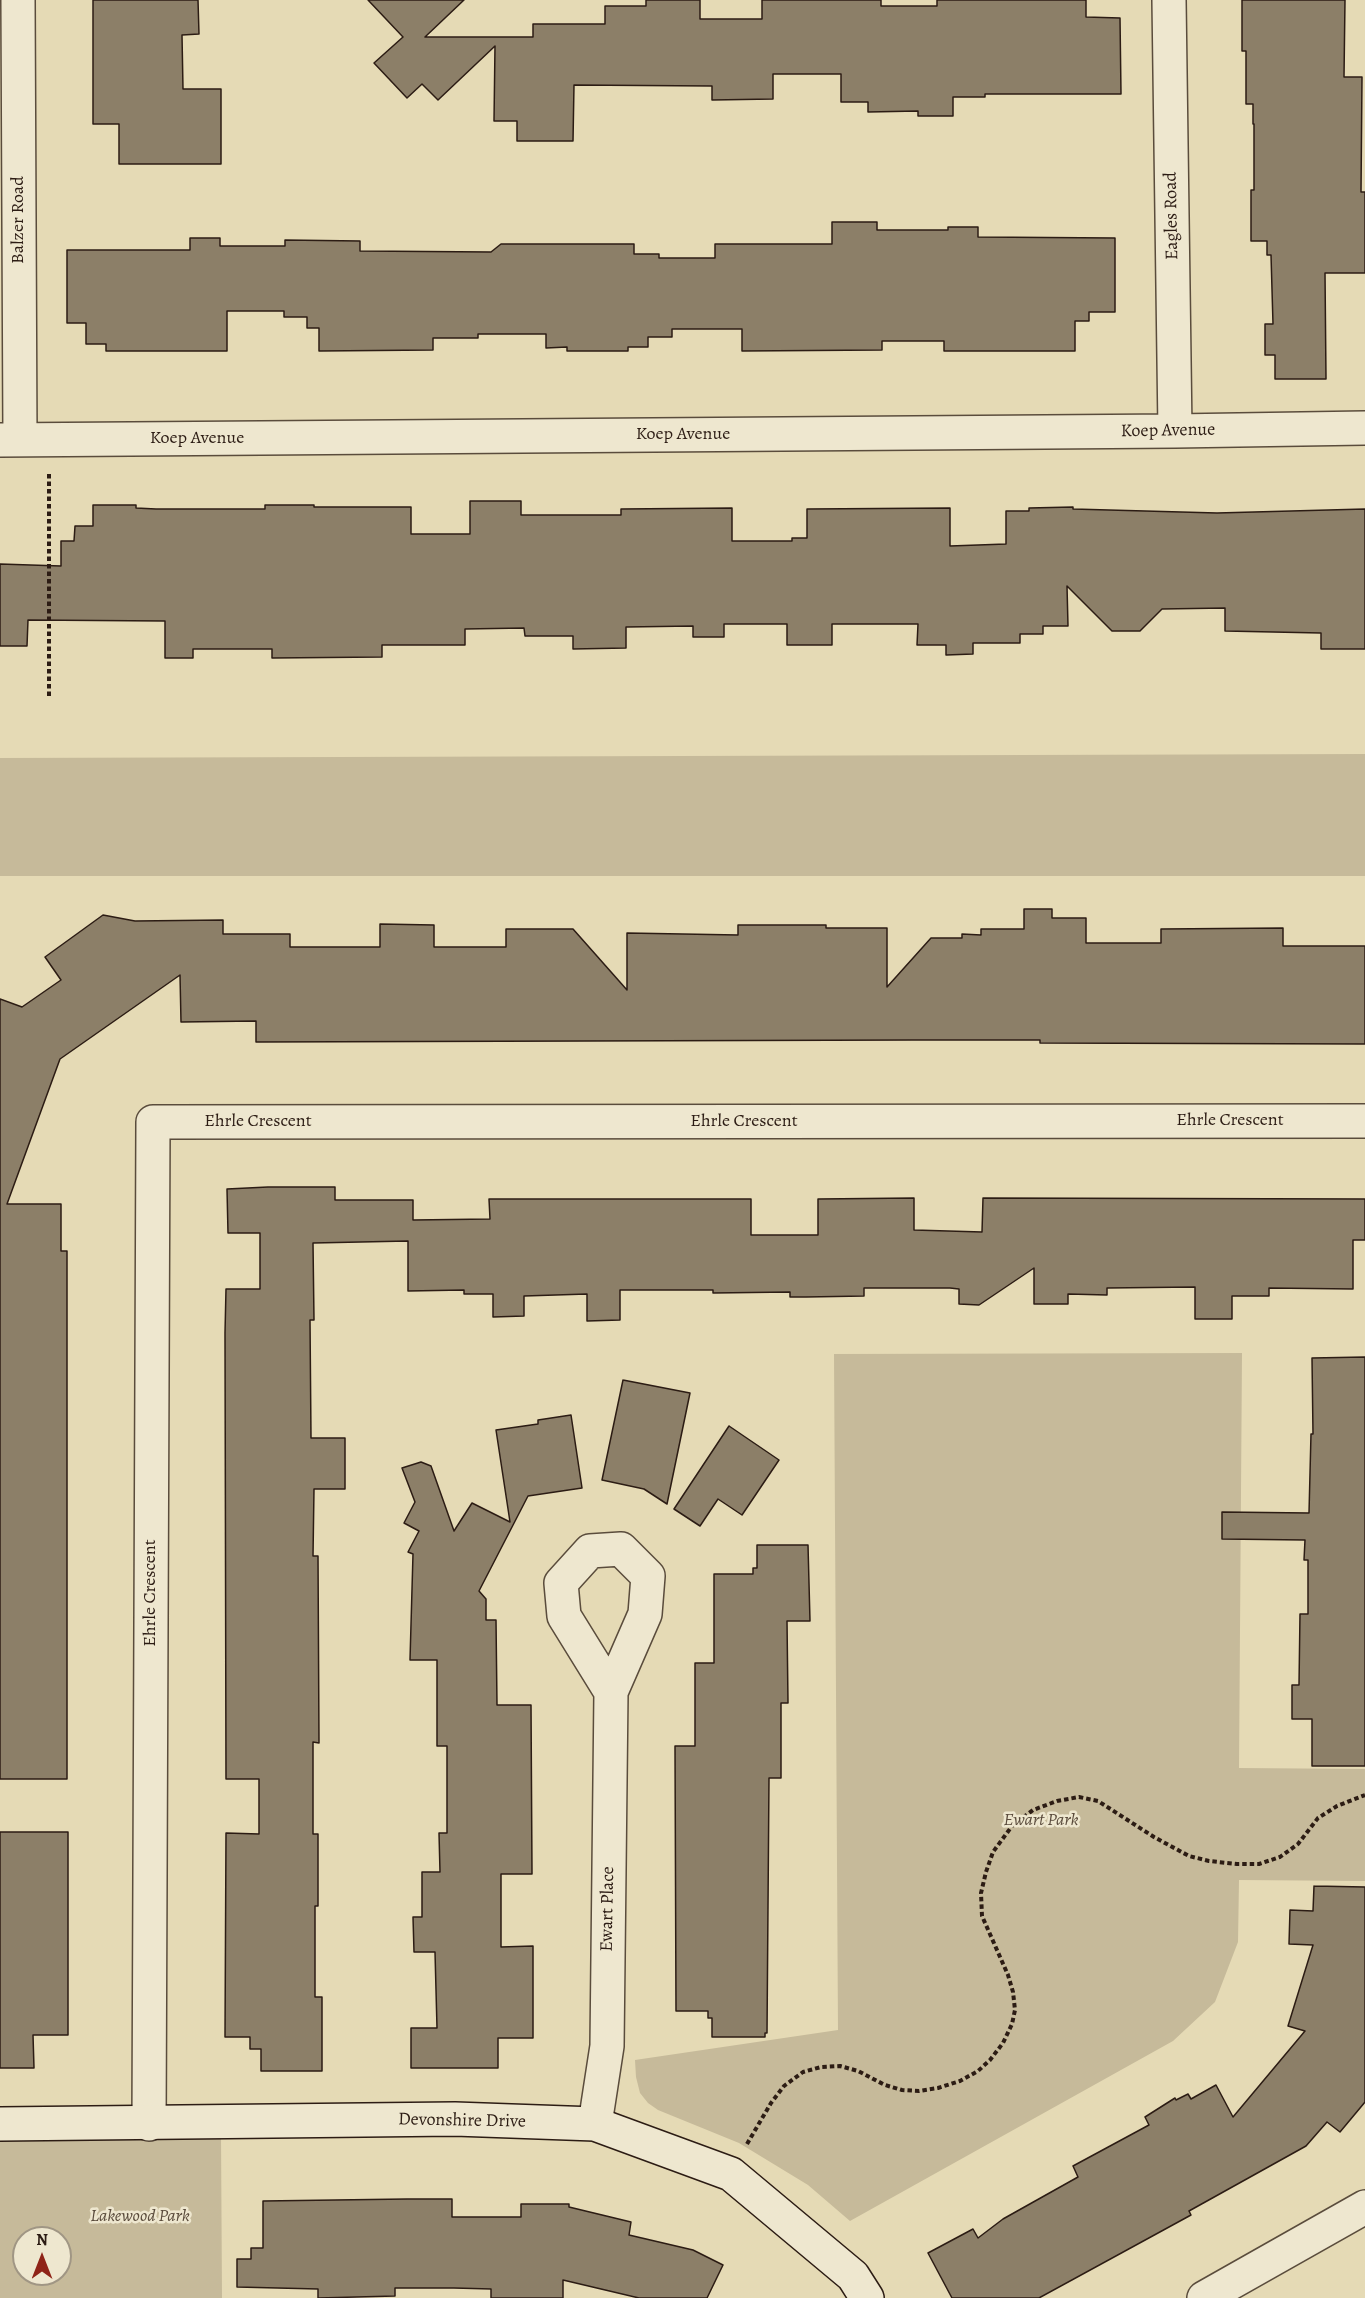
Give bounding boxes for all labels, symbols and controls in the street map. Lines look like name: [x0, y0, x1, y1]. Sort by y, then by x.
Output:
street label: Eagles Road: [1160, 172, 1184, 260]
street label: Balzer Road: [8, 176, 30, 264]
street label: Koep Avenue: [1121, 419, 1215, 443]
street label: Koep Avenue: [636, 424, 730, 446]
street label: Koep Avenue: [150, 428, 244, 450]
street label: Ehrle Crescent: [1176, 1110, 1284, 1132]
street label: Ehrle Crescent: [204, 1111, 312, 1133]
street label: Ehrle Crescent: [690, 1111, 798, 1133]
street label: Ehrle Crescent: [140, 1539, 162, 1647]
park label: Ewart Park: [1004, 1810, 1078, 1832]
street label: Ewart Place: [596, 1866, 620, 1952]
street label: Devonshire Drive: [398, 2109, 526, 2133]
park label: Lakewood Park: [90, 2206, 190, 2228]
north arrow: [12, 2226, 72, 2286]
text: N: [36, 2229, 48, 2251]

